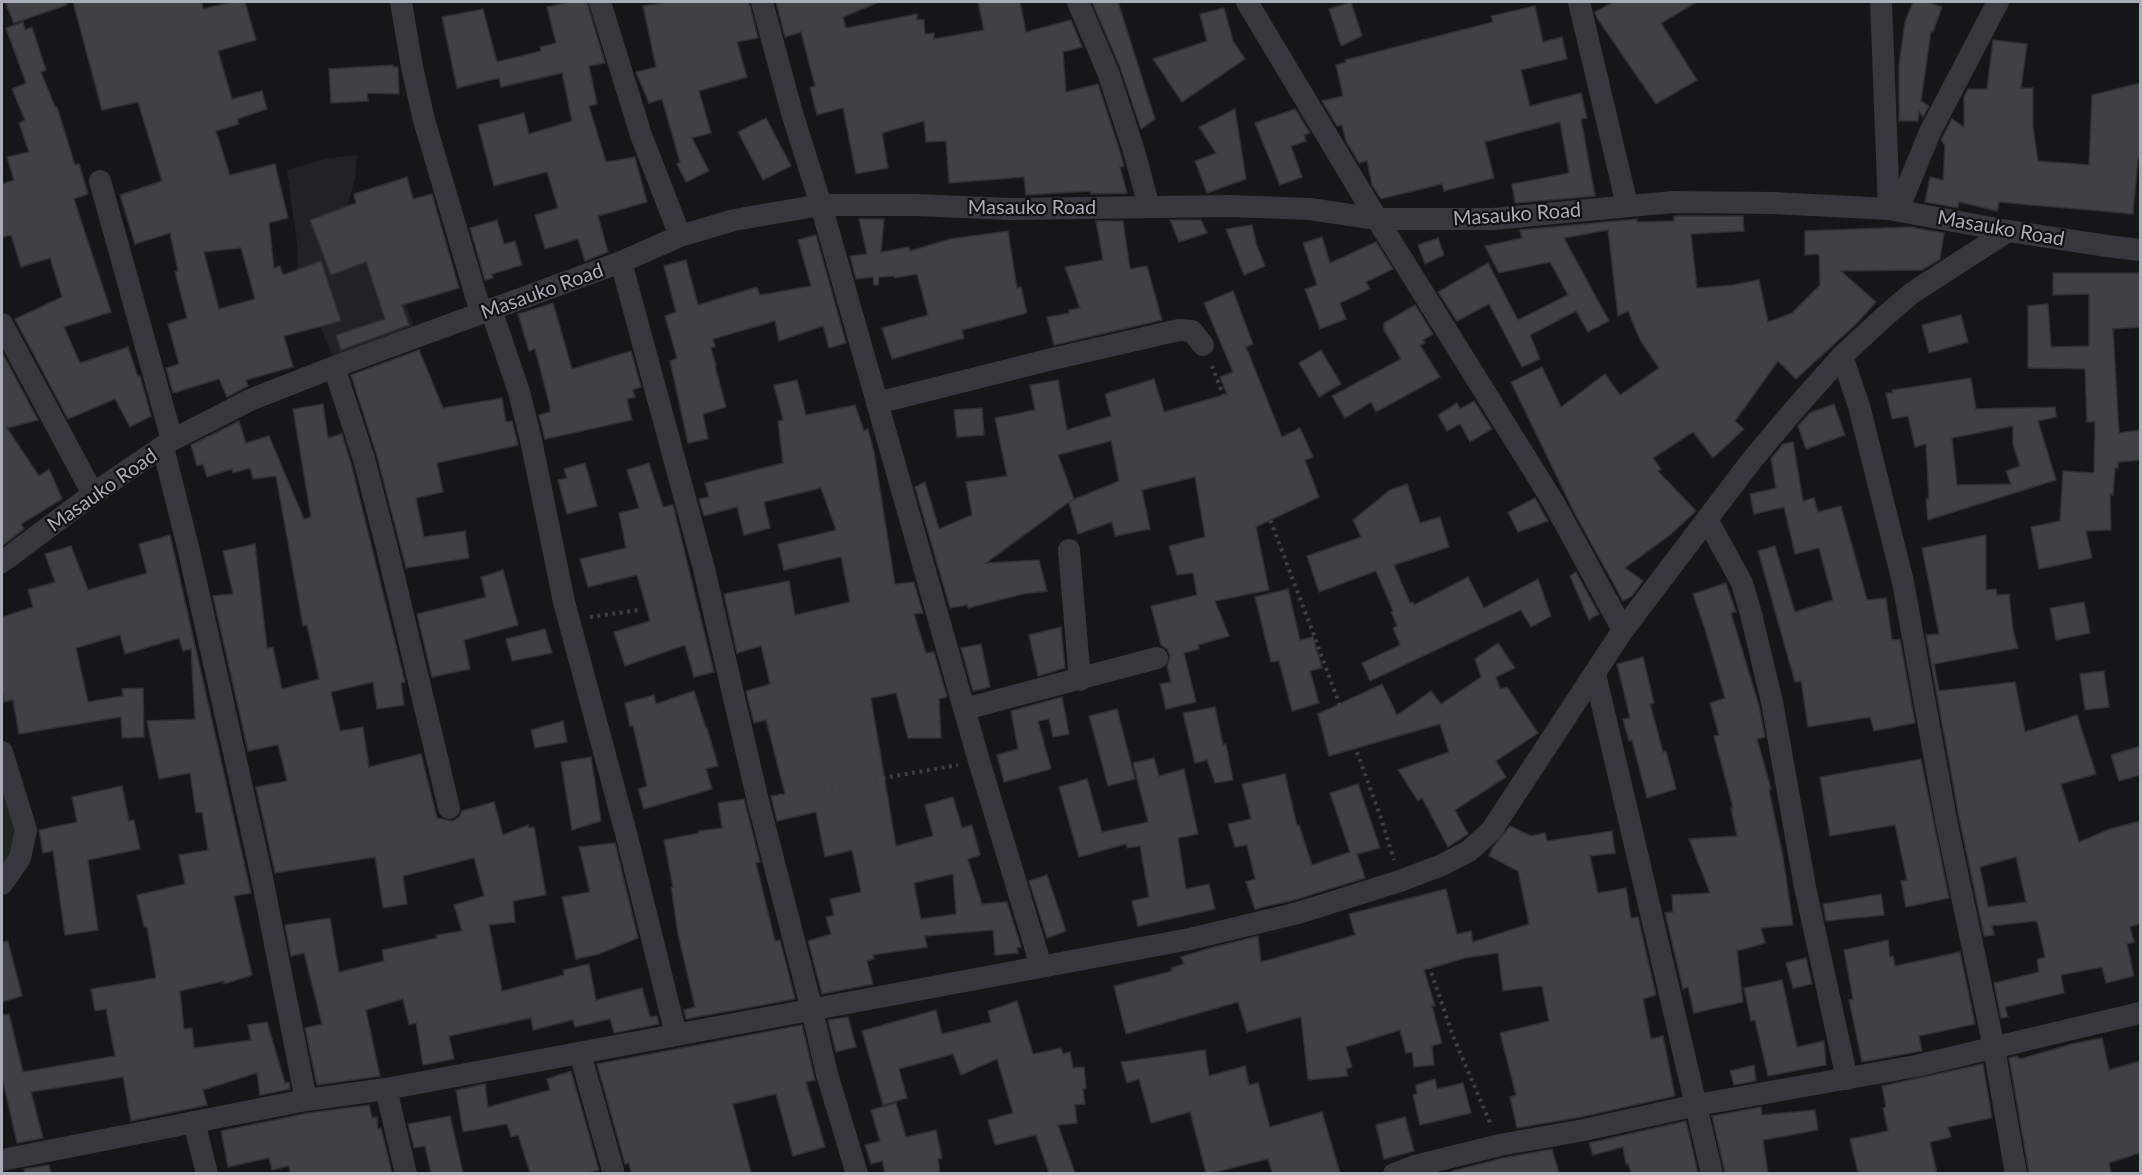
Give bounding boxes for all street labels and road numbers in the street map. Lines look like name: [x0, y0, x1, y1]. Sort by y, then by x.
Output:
street label: Masauko Road: [968, 194, 1096, 218]
street label: Masauko Road: [1452, 197, 1582, 229]
street label: Masauko Road: [1936, 204, 2066, 250]
street label: Masauko Road: [477, 257, 606, 323]
street label: Masauko Road: [42, 443, 161, 536]

